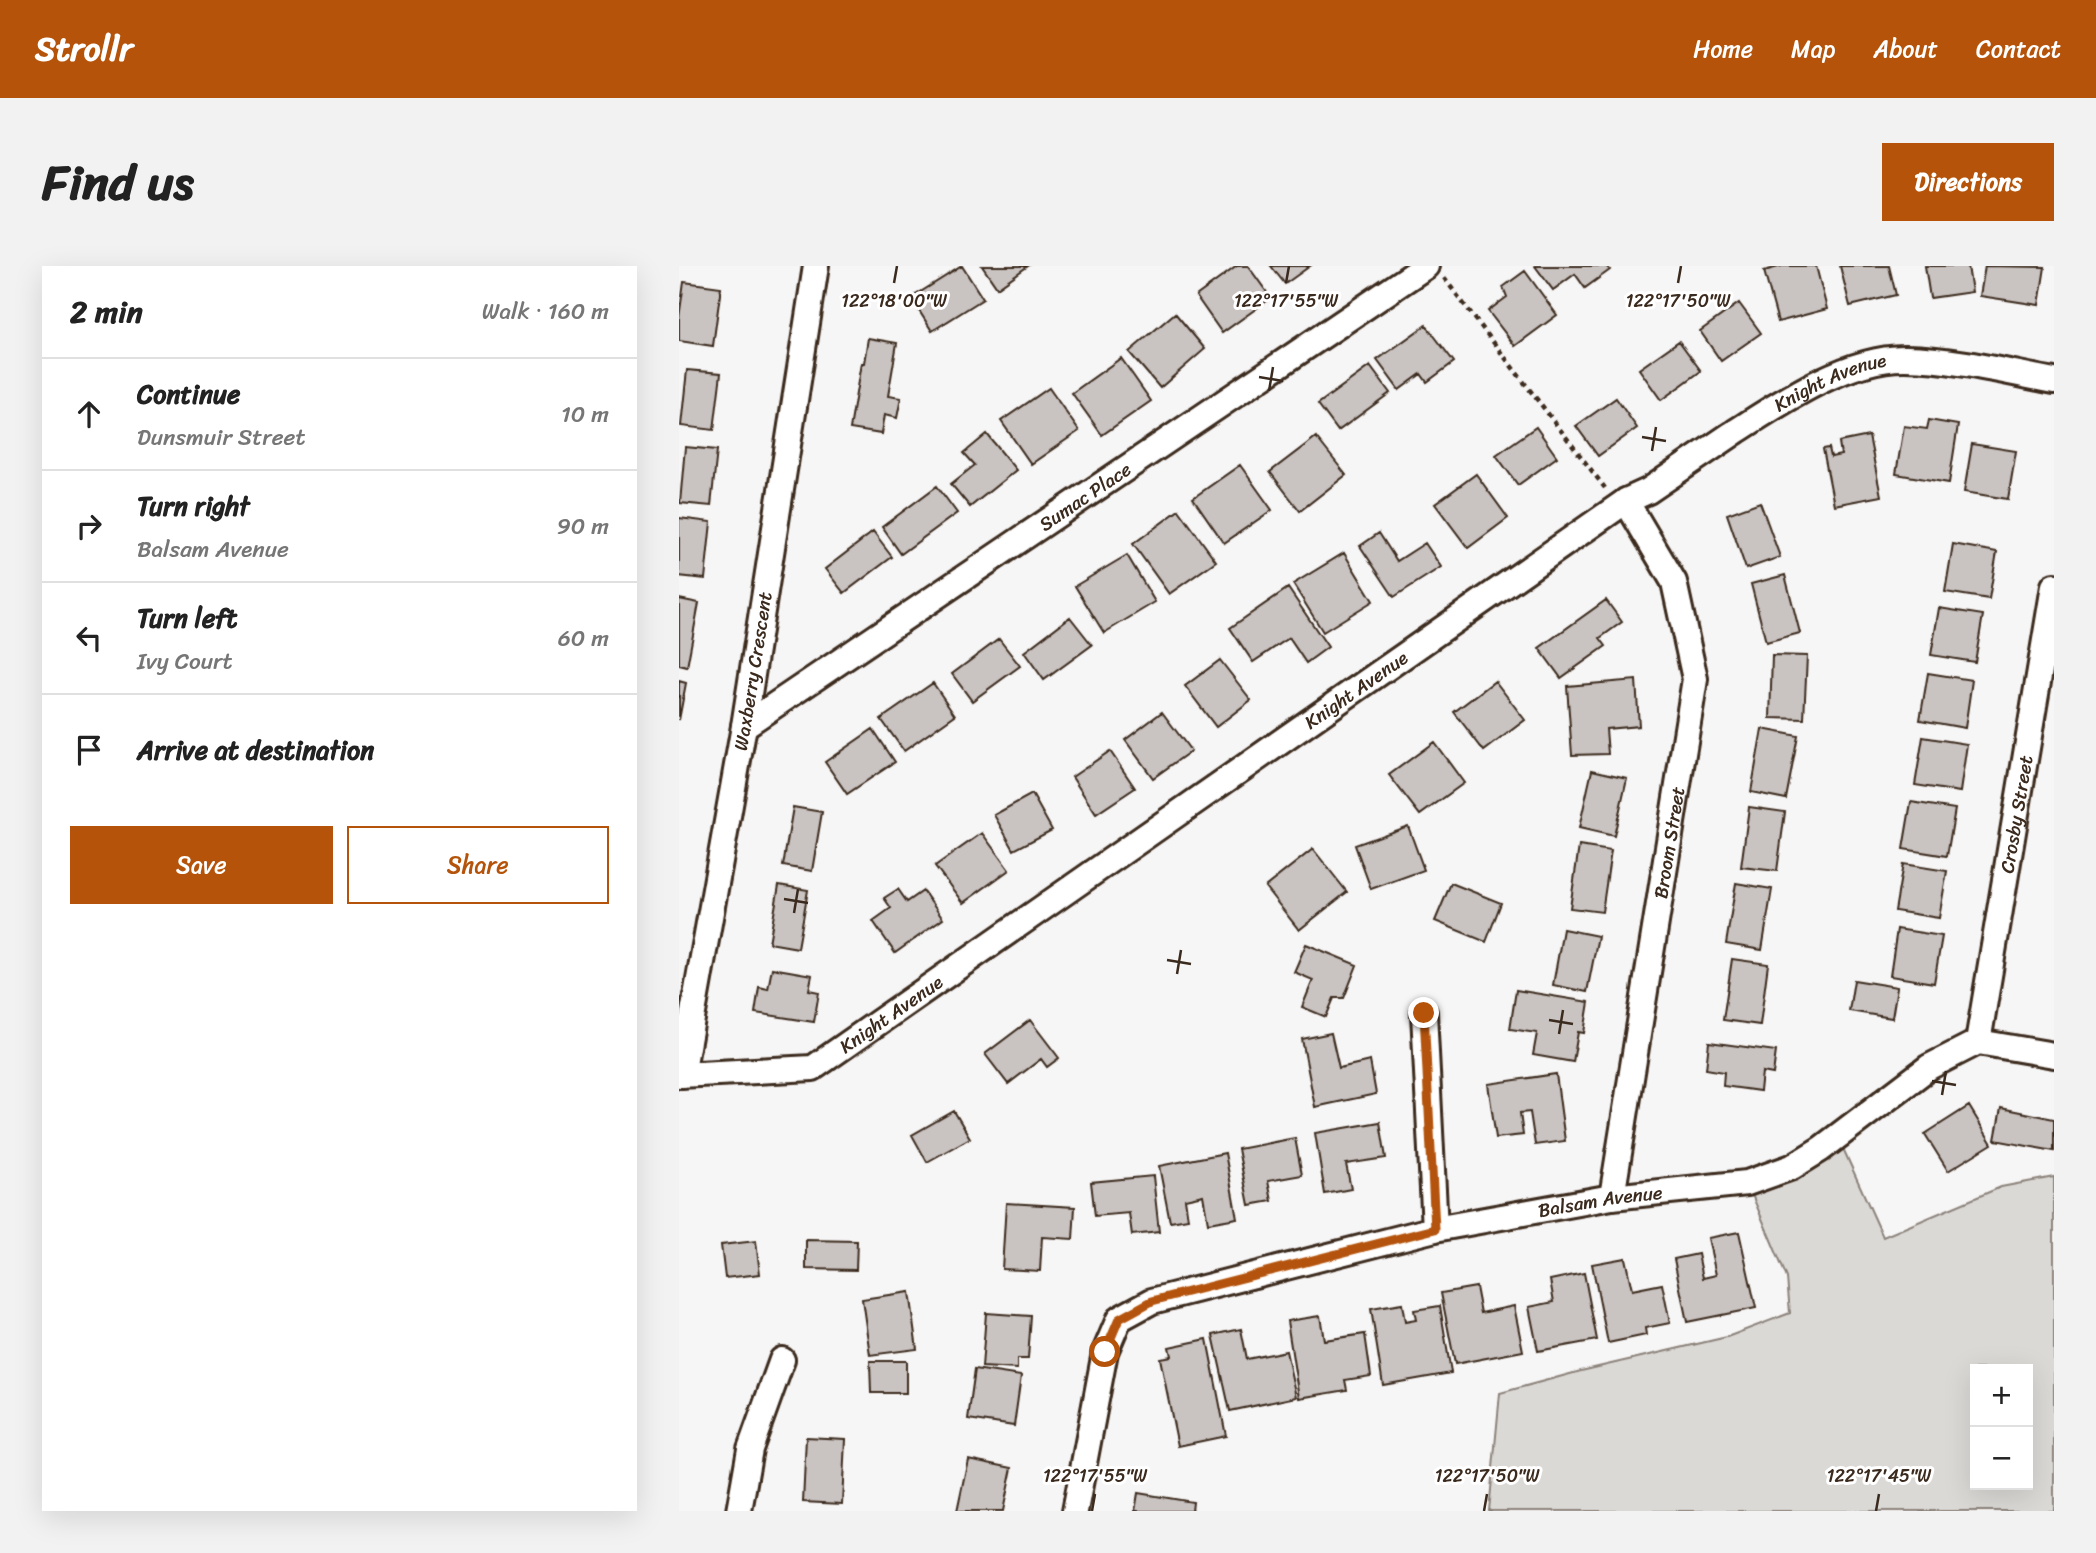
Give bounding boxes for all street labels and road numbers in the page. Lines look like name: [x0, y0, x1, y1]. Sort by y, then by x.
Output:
street label: Knight Avenue: [1767, 343, 1889, 420]
street label: Sumac Place: [1032, 453, 1138, 540]
street label: Waxberry Crescent: [723, 589, 781, 753]
street label: Knight Avenue: [1297, 641, 1415, 737]
street label: Crosby Street: [1990, 753, 2042, 876]
street label: Broom Street: [1644, 784, 1694, 901]
street label: Knight Avenue: [832, 966, 950, 1062]
street label: Balsam Avenue: [1535, 1175, 1664, 1227]

